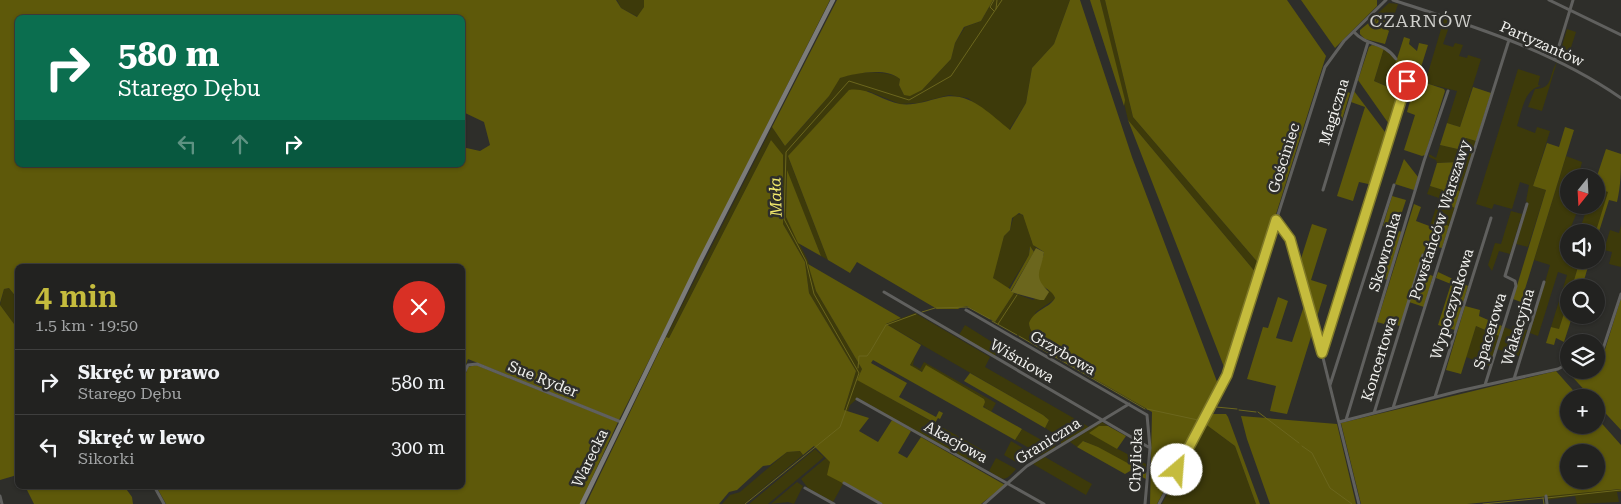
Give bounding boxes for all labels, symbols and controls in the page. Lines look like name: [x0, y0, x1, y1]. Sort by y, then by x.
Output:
district label: CZARNÓW: [1370, 10, 1472, 31]
street label: Partyzantów: [1497, 17, 1587, 71]
text: 580 m: [118, 34, 219, 75]
icon: right: [35, 35, 100, 100]
pin: [1386, 60, 1428, 102]
icon: arrive: [1393, 67, 1421, 95]
text: Starego Dębu: [118, 76, 260, 101]
street label: Magiczna: [1315, 76, 1353, 148]
street label: Gościniec: [1264, 121, 1304, 195]
icon: left: [173, 130, 201, 158]
icon: ahead: [226, 130, 254, 158]
icon: right: [279, 130, 307, 158]
street label: Powstańców Warszawy: [1406, 138, 1474, 302]
north arrow: [1560, 169, 1605, 214]
map controls: [1560, 169, 1605, 489]
water label: Mała: [765, 177, 786, 218]
street label: Skowronka: [1365, 210, 1405, 294]
button: sound: [1560, 224, 1605, 269]
street label: Wypoczynkowa: [1427, 246, 1477, 362]
text: 4 min: [35, 279, 118, 314]
button: search: [1560, 279, 1605, 324]
button: close: [393, 281, 445, 333]
street label: Wakacyjna: [1498, 286, 1538, 368]
street label: Spacerowa: [1470, 291, 1510, 371]
street label: Koncertowa: [1358, 315, 1400, 403]
text: 1.5 km · 19:50: [35, 316, 138, 335]
street label: Grzybowa: [1027, 327, 1099, 379]
button: layers: [1560, 334, 1605, 379]
street label: Wiśniowa: [987, 335, 1057, 387]
street label: Sue Ryder: [506, 357, 580, 401]
text: Skręć w prawo: [78, 361, 220, 384]
icon: right: [35, 368, 63, 396]
text: 580 m: [391, 371, 445, 394]
text: Starego Dębu: [78, 384, 182, 403]
button: +: [1560, 389, 1605, 434]
street label: Graniczna: [1012, 414, 1084, 468]
street label: Akacjowa: [921, 417, 991, 467]
text: Skręć w lewo: [78, 426, 205, 449]
street label: Warecka: [568, 426, 612, 490]
street label: Chylicka: [1126, 428, 1146, 492]
icon: left: [35, 433, 63, 461]
text: 300 m: [391, 436, 445, 459]
position arrow: [1150, 443, 1202, 495]
button: −: [1560, 444, 1605, 489]
text: Sikorki: [78, 449, 134, 468]

